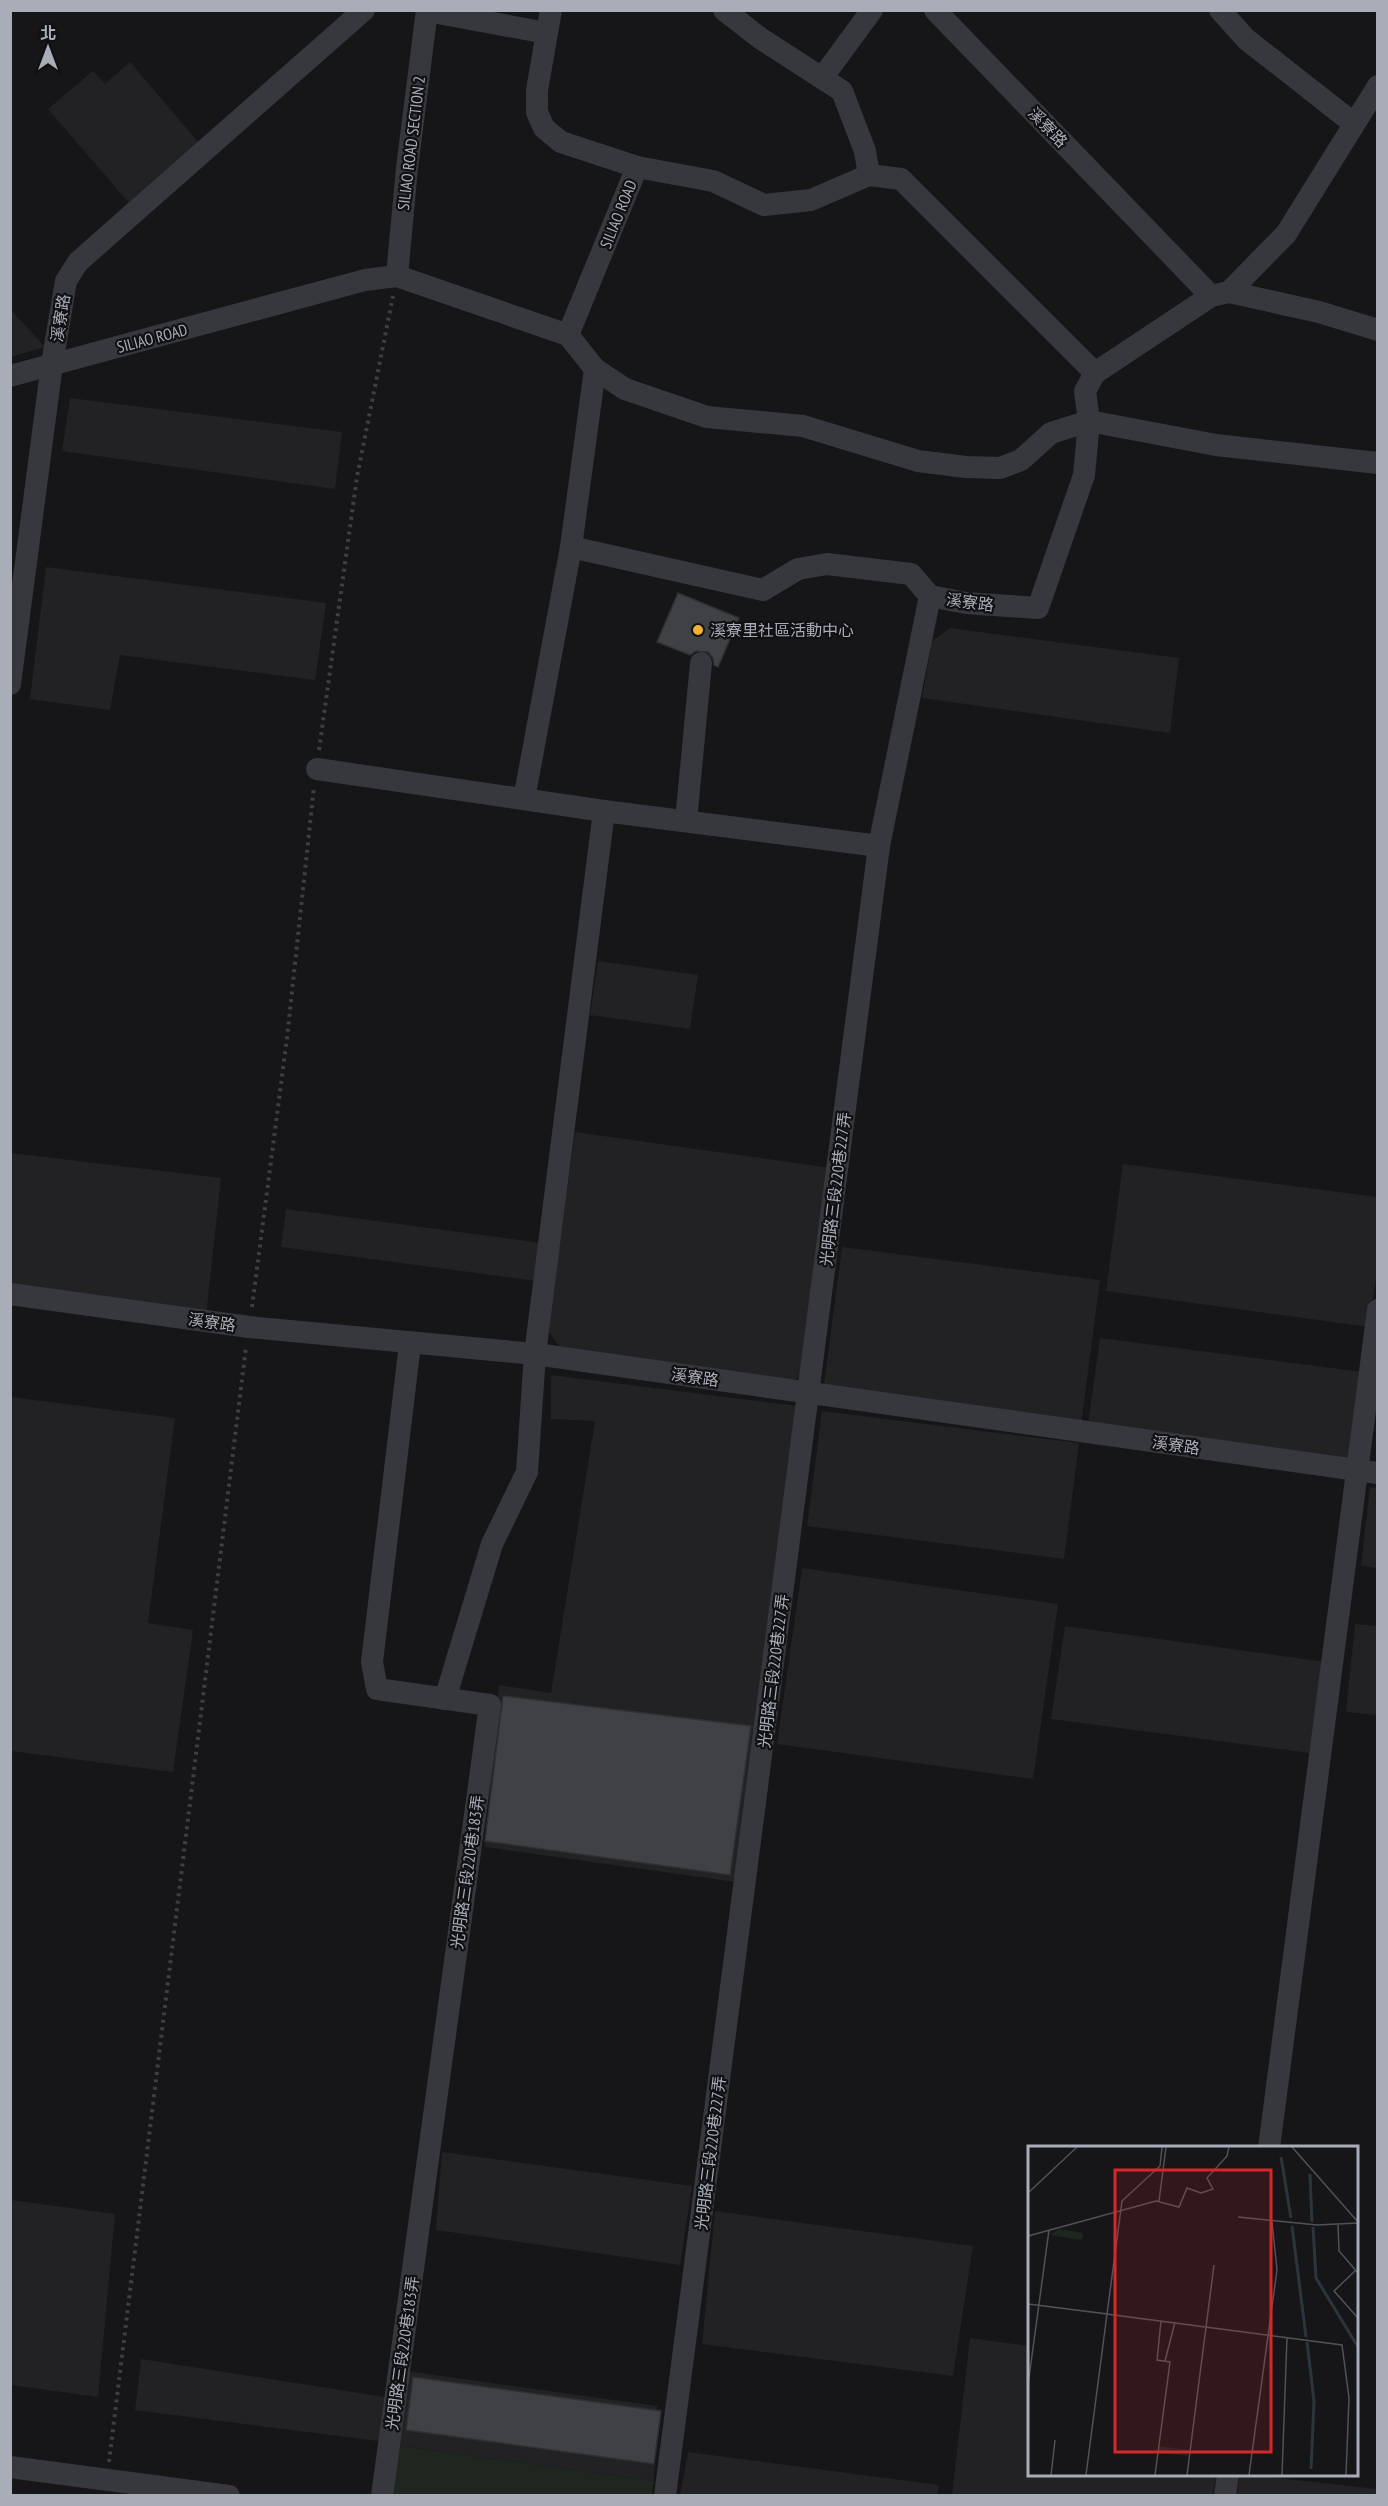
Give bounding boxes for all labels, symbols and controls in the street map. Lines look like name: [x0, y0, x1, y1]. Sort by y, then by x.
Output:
north arrow: [18, 18, 78, 78]
text: 北: [40, 23, 56, 43]
street label: SILIAO ROAD SECTION 2: [393, 75, 429, 211]
street label: 溪寮路: [1024, 103, 1072, 151]
street label: SILIAO ROAD: [595, 177, 641, 251]
street label: 溪寮路: [46, 293, 74, 343]
street label: SILIAO ROAD: [115, 319, 189, 357]
street label: 溪寮路: [945, 589, 995, 615]
place label: 溪寮里社區活動中心: [710, 620, 854, 640]
marker: 溪寮里社區活動中心: [691, 623, 705, 637]
street label: 光明路三段220巷227弄: [816, 1111, 854, 1267]
street label: 溪寮路: [187, 1309, 237, 1335]
street label: 溪寮路: [670, 1364, 720, 1390]
street label: 溪寮路: [1151, 1432, 1201, 1458]
street label: 光明路三段220巷227弄: [754, 1593, 792, 1749]
street label: 光明路三段220巷183弄: [446, 1794, 488, 1950]
street label: 光明路三段220巷227弄: [691, 2075, 729, 2231]
inset map: [1028, 2146, 1358, 2476]
street label: 光明路三段220巷183弄: [381, 2275, 423, 2431]

